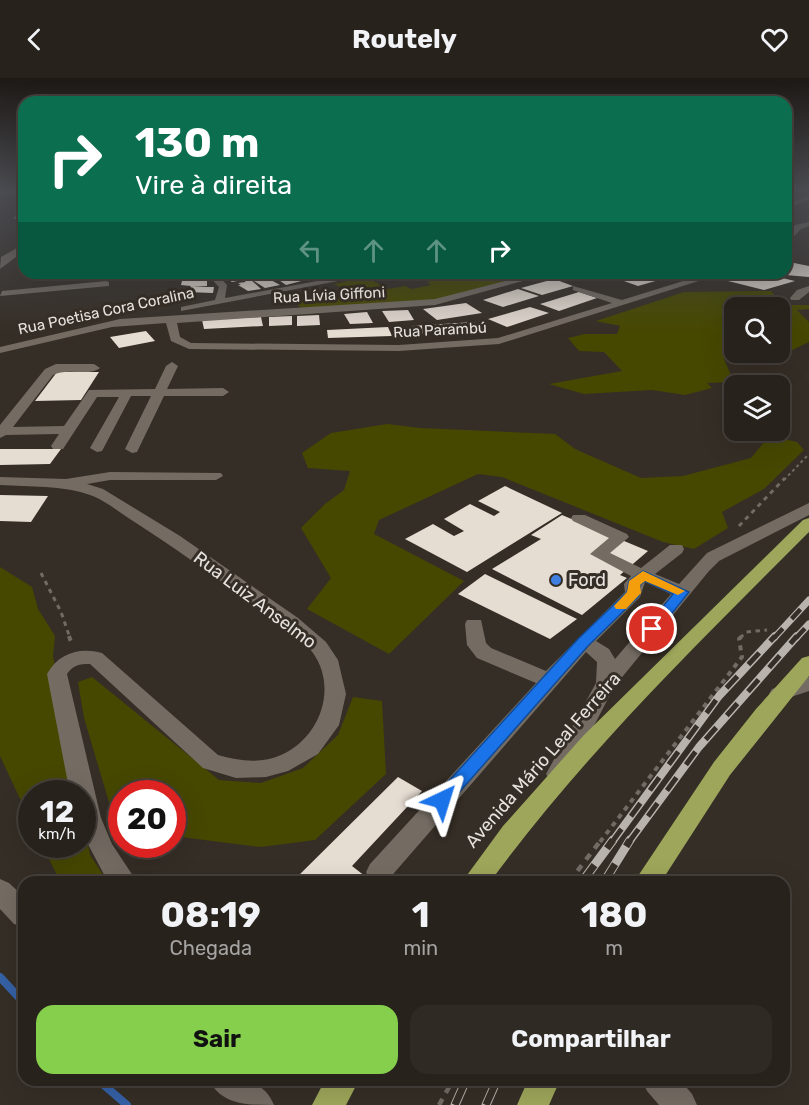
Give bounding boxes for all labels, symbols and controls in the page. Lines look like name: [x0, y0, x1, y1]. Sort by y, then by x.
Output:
icon: back: [18, 23, 51, 56]
text: Routely: [352, 23, 457, 55]
icon: heart: [758, 23, 791, 56]
text: 130 m: [135, 118, 260, 168]
icon: right: [36, 120, 114, 198]
text: Vire à direita: [135, 169, 292, 201]
icon: left: [294, 234, 327, 267]
icon: ahead: [357, 234, 390, 267]
icon: ahead: [420, 234, 453, 267]
icon: right: [483, 234, 516, 267]
street label: Rua Lívia Giffoni: [273, 283, 385, 307]
street label: Rua Poetisa Cora Coralina: [16, 284, 196, 338]
map controls: [724, 297, 790, 441]
button: search: [724, 297, 790, 363]
street label: Rua Parambú: [393, 319, 487, 341]
button: layers: [724, 375, 790, 441]
street label: Rua Luiz Anselmo: [189, 547, 321, 653]
place label: Ford: [568, 569, 606, 591]
marker: Ford: [549, 573, 563, 587]
pin: [626, 603, 677, 654]
icon: arrive: [635, 612, 668, 645]
street label: Avenida Mário Leal Ferreira: [461, 668, 625, 852]
position arrow: [410, 768, 474, 832]
speed limit sign: 20: [108, 780, 186, 858]
text: 12: [40, 794, 74, 830]
text: km/h: [38, 825, 76, 843]
text: 08:19: [161, 893, 261, 936]
text: 1: [412, 893, 430, 936]
text: 180: [581, 893, 647, 936]
text: Chegada: [169, 936, 252, 960]
text: min: [403, 936, 438, 960]
text: m: [605, 936, 623, 960]
button: Sair: [36, 1005, 398, 1074]
button: Compartilhar: [410, 1005, 772, 1074]

